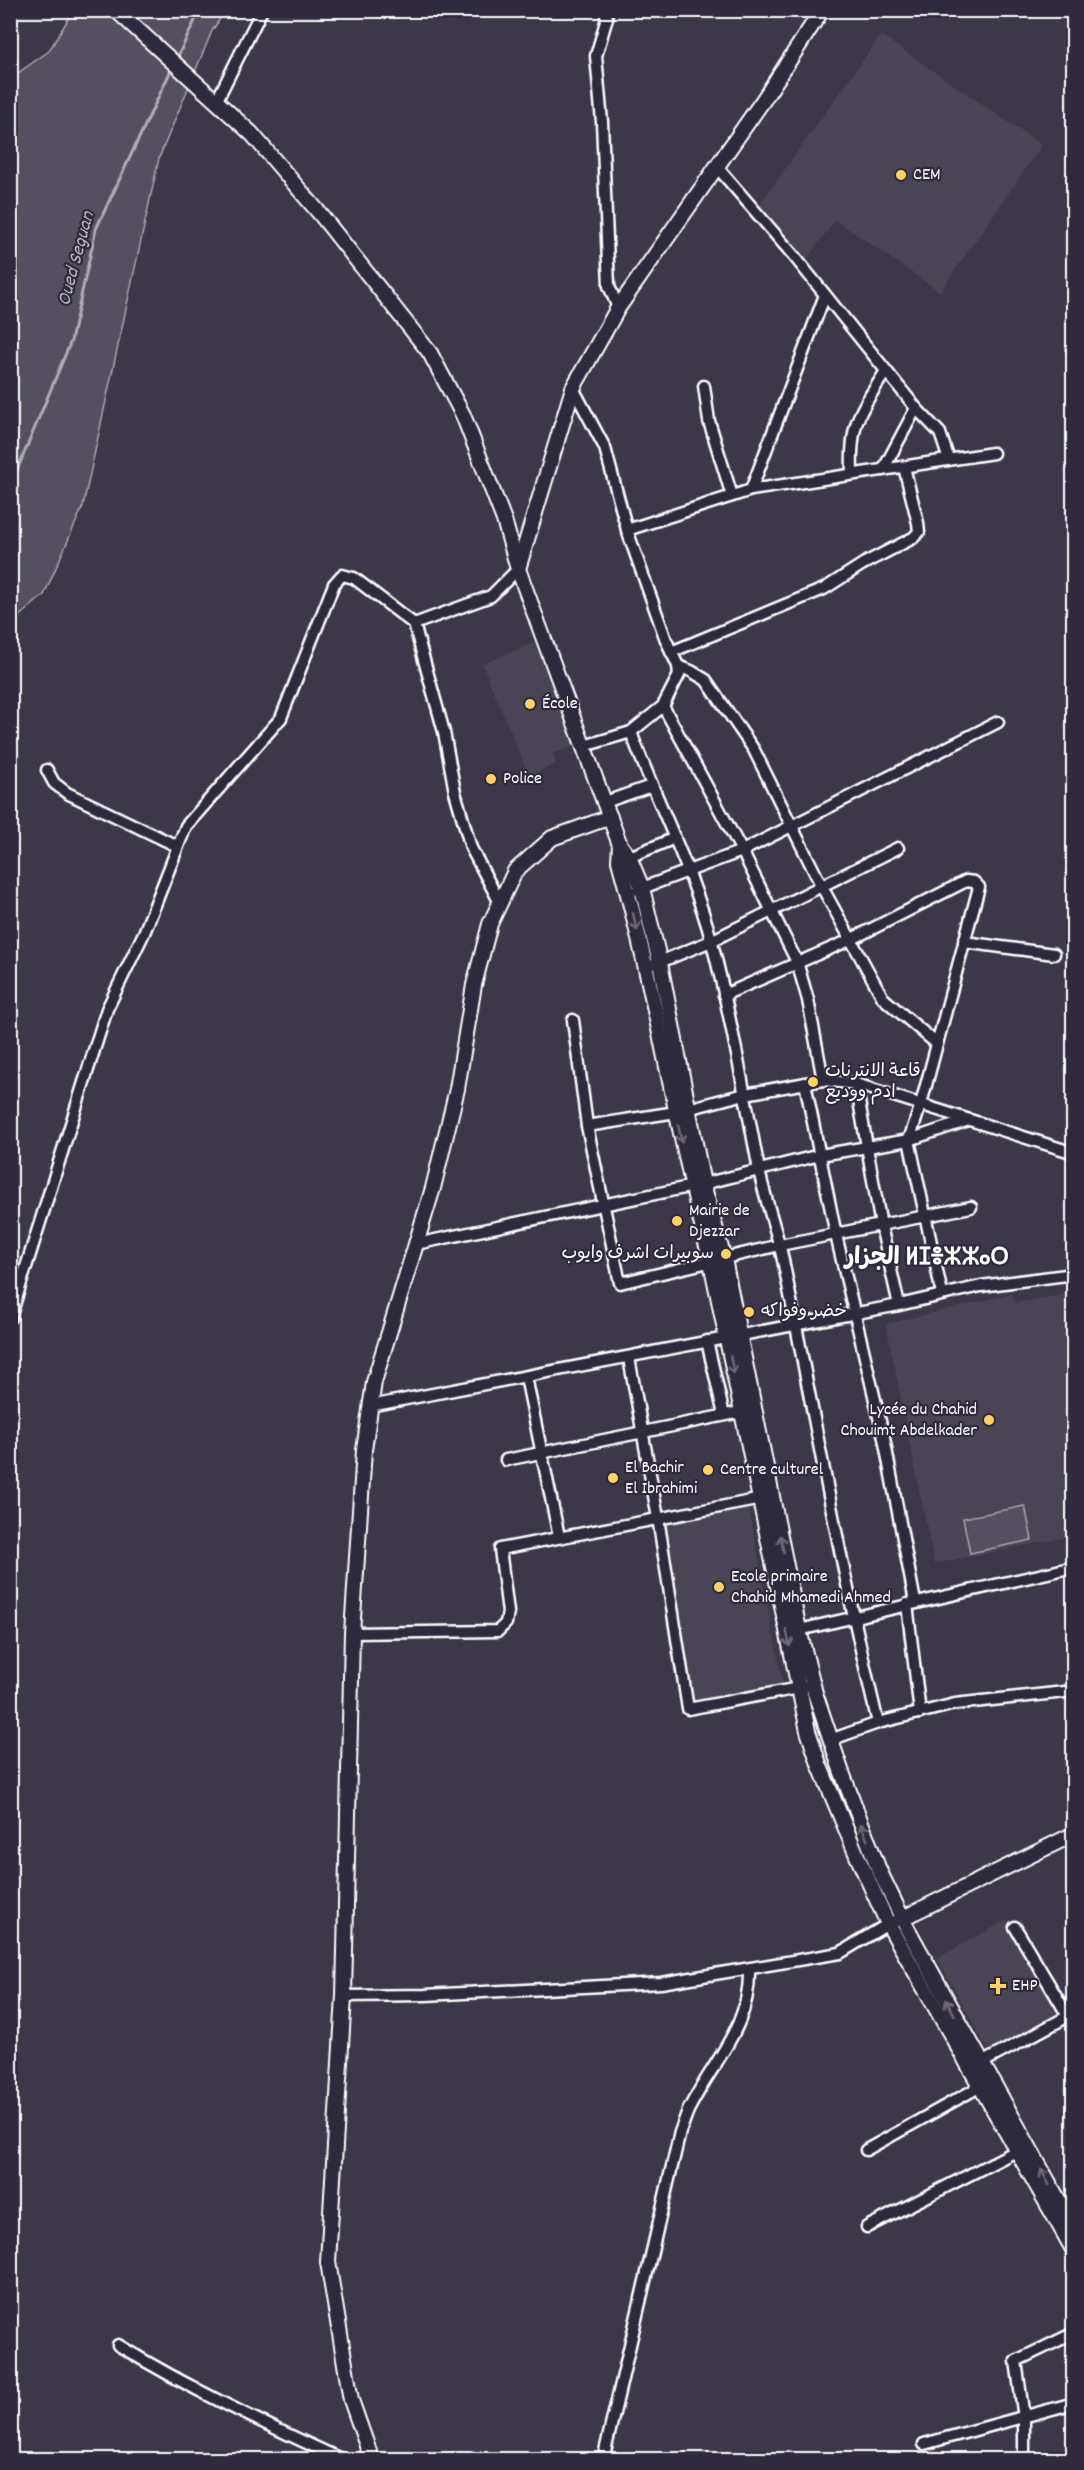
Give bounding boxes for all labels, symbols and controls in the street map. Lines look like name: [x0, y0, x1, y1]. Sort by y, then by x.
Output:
place label: CEM: [913, 163, 941, 188]
marker: CEM: [894, 168, 908, 182]
water label: Oued Seguan: [51, 208, 103, 309]
place label: École: [542, 692, 578, 717]
marker: École: [523, 697, 537, 711]
place label: Police: [503, 767, 542, 792]
marker: Police: [484, 772, 498, 786]
one-way arrow: [630, 913, 642, 932]
place label: قاعة الانترنات ادم ووديع: [825, 1060, 921, 1106]
marker: قاعة الانترنات ادم ووديع: [806, 1075, 820, 1089]
one-way arrow: [675, 1123, 686, 1143]
place label: Mairie de Djezzar: [689, 1199, 750, 1245]
marker: Mairie de Djezzar: [670, 1214, 684, 1228]
place label: سوبيرات اشرف وايوب: [562, 1242, 714, 1267]
district label: الجزار ⵍⵊⴻⵣⵣⴰⵔ: [843, 1242, 1009, 1276]
marker: سوبيرات اشرف وايوب: [719, 1247, 733, 1261]
place label: خضر وفواكه: [761, 1300, 847, 1325]
marker: خضر وفواكه: [742, 1305, 756, 1319]
one-way arrow: [727, 1355, 738, 1374]
place label: Lycée du Chahid Chouimt Abdelkader: [841, 1398, 977, 1444]
marker: Lycée du Chahid Chouimt Abdelkader: [982, 1413, 996, 1427]
place label: El Bachir El Ibrahimi: [625, 1456, 697, 1502]
place label: Centre culturel: [720, 1458, 824, 1483]
marker: Centre culturel: [701, 1463, 715, 1477]
marker: El Bachir El Ibrahimi: [606, 1471, 620, 1485]
one-way arrow: [776, 1535, 787, 1554]
place label: Ecole primaire Chahid Mhamedi Ahmed: [731, 1565, 891, 1611]
marker: Ecole primaire Chahid Mhamedi Ahmed: [712, 1580, 726, 1594]
one-way arrow: [783, 1628, 794, 1647]
one-way arrow: [858, 1823, 869, 1842]
place label: EHP: [1012, 1974, 1038, 1999]
marker: EHP: [989, 1977, 1007, 1995]
one-way arrow: [944, 1998, 956, 2015]
one-way arrow: [1039, 2169, 1051, 2186]

